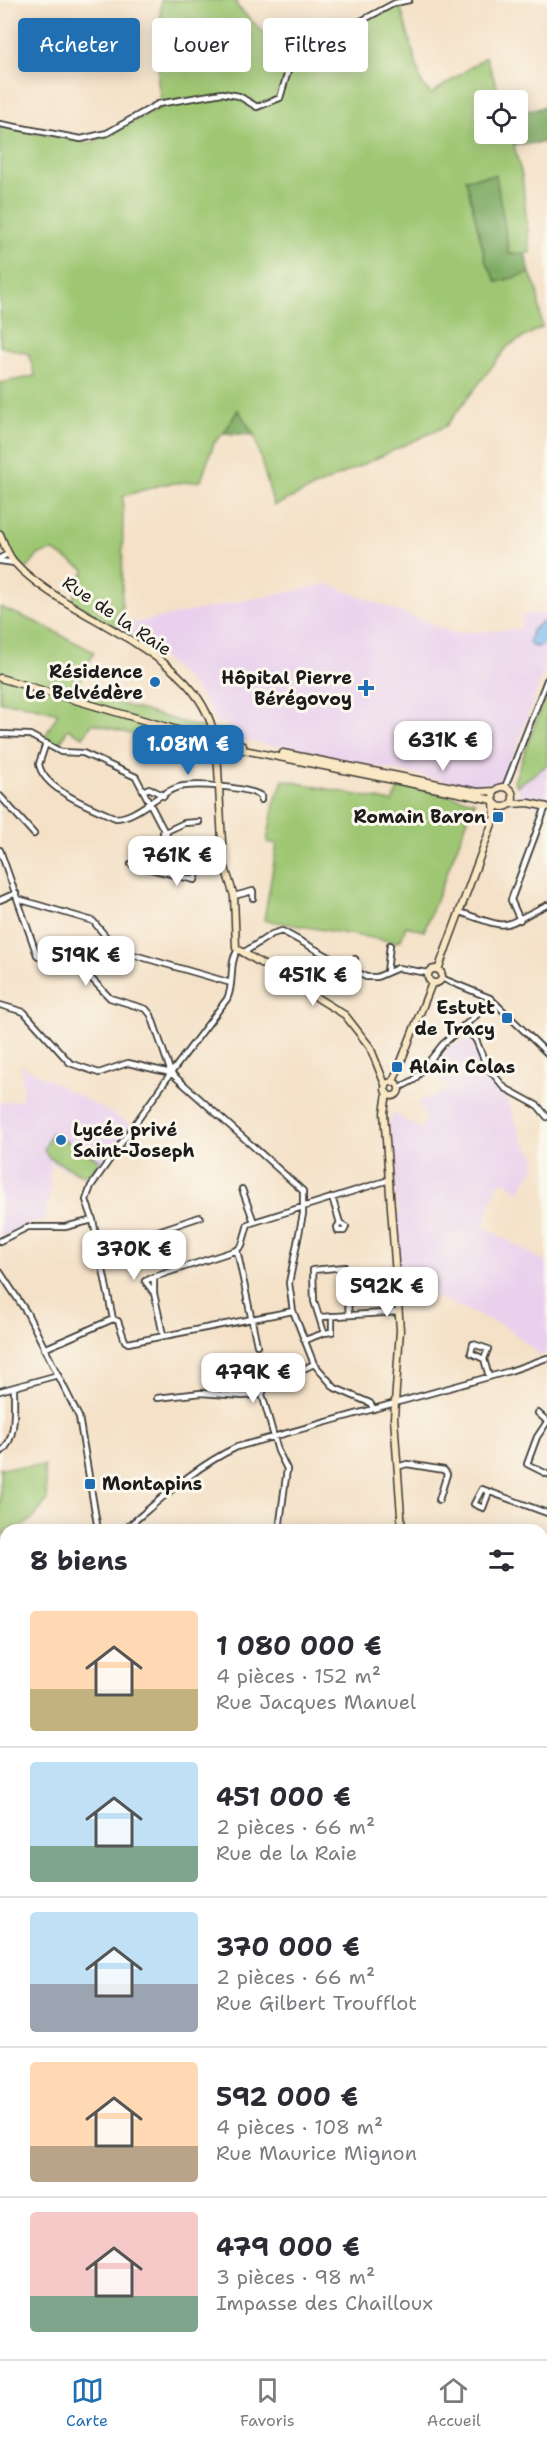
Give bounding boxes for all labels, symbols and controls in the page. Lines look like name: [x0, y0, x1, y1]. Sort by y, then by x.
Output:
chip: Acheter: [18, 18, 140, 72]
chip: Louer: [152, 18, 251, 72]
chip: Filtres: [263, 18, 368, 72]
map controls: [474, 90, 528, 144]
button: locate: [474, 90, 528, 144]
street label: Rue de la Raie: [58, 571, 176, 661]
place label: Résidence Le Belvédère: [25, 660, 143, 705]
place label: Hôpital Pierre Bérégovoy: [221, 666, 352, 711]
marker: Résidence Le Belvédère: [148, 675, 162, 689]
marker: Hôpital Pierre Bérégovoy: [357, 679, 375, 697]
pin: 631K €: [394, 721, 492, 772]
pin: 1.08M €: [133, 725, 243, 776]
text: 631K €: [408, 727, 478, 753]
text: 1.08M €: [147, 731, 229, 757]
place label: Romain Baron: [353, 805, 486, 829]
marker: Romain Baron: [491, 810, 505, 824]
pin: 761K €: [128, 836, 226, 887]
text: 761K €: [142, 842, 212, 868]
pin: 519K €: [37, 936, 135, 987]
text: 519K €: [51, 942, 121, 968]
pin: 451K €: [264, 956, 362, 1007]
text: 451K €: [279, 962, 347, 988]
place label: Estutt de Tracy: [414, 996, 495, 1041]
marker: Estutt de Tracy: [500, 1011, 514, 1025]
place label: Alain Colas: [409, 1055, 515, 1079]
marker: Alain Colas: [390, 1060, 404, 1074]
place label: Lycée privé Saint-Joseph: [73, 1118, 195, 1163]
marker: Lycée privé Saint-Joseph: [54, 1133, 68, 1147]
pin: 370K €: [85, 1230, 183, 1281]
text: 370K €: [96, 1236, 172, 1262]
pin: 592K €: [338, 1267, 436, 1318]
text: 592K €: [350, 1273, 424, 1299]
pin: 479K €: [204, 1353, 302, 1404]
text: 479K €: [215, 1359, 291, 1385]
place label: Montapins: [102, 1472, 202, 1496]
marker: Montapins: [83, 1477, 97, 1491]
text: 8 biens: [30, 1543, 128, 1578]
icon: filters: [485, 1544, 518, 1577]
text: 1 080 000 €: [216, 1628, 382, 1663]
icon: home: [78, 1635, 150, 1707]
text: 4 pièces · 152 m²: [216, 1663, 381, 1689]
text: Rue Jacques Manuel: [216, 1689, 416, 1715]
text: 451 000 €: [216, 1779, 351, 1814]
icon: home: [78, 1786, 150, 1858]
text: 2 pièces · 66 m²: [216, 1814, 375, 1840]
text: Rue de la Raie: [216, 1840, 357, 1866]
text: 370 000 €: [216, 1929, 360, 1964]
icon: home: [78, 1936, 150, 2008]
text: 2 pièces · 66 m²: [216, 1964, 375, 1990]
text: Rue Gilbert Troufflot: [216, 1990, 417, 2016]
text: 592 000 €: [216, 2079, 358, 2114]
icon: home: [78, 2086, 150, 2158]
text: 4 pièces · 108 m²: [216, 2114, 383, 2140]
text: Rue Maurice Mignon: [216, 2140, 417, 2166]
text: 479 000 €: [216, 2229, 360, 2264]
icon: home: [78, 2236, 150, 2308]
text: 3 pièces · 98 m²: [216, 2264, 375, 2290]
text: Impasse des Chailloux: [216, 2290, 433, 2316]
tab: Carte: [66, 2374, 108, 2431]
tab: Favoris: [240, 2374, 295, 2431]
tab: Accueil: [427, 2374, 481, 2431]

